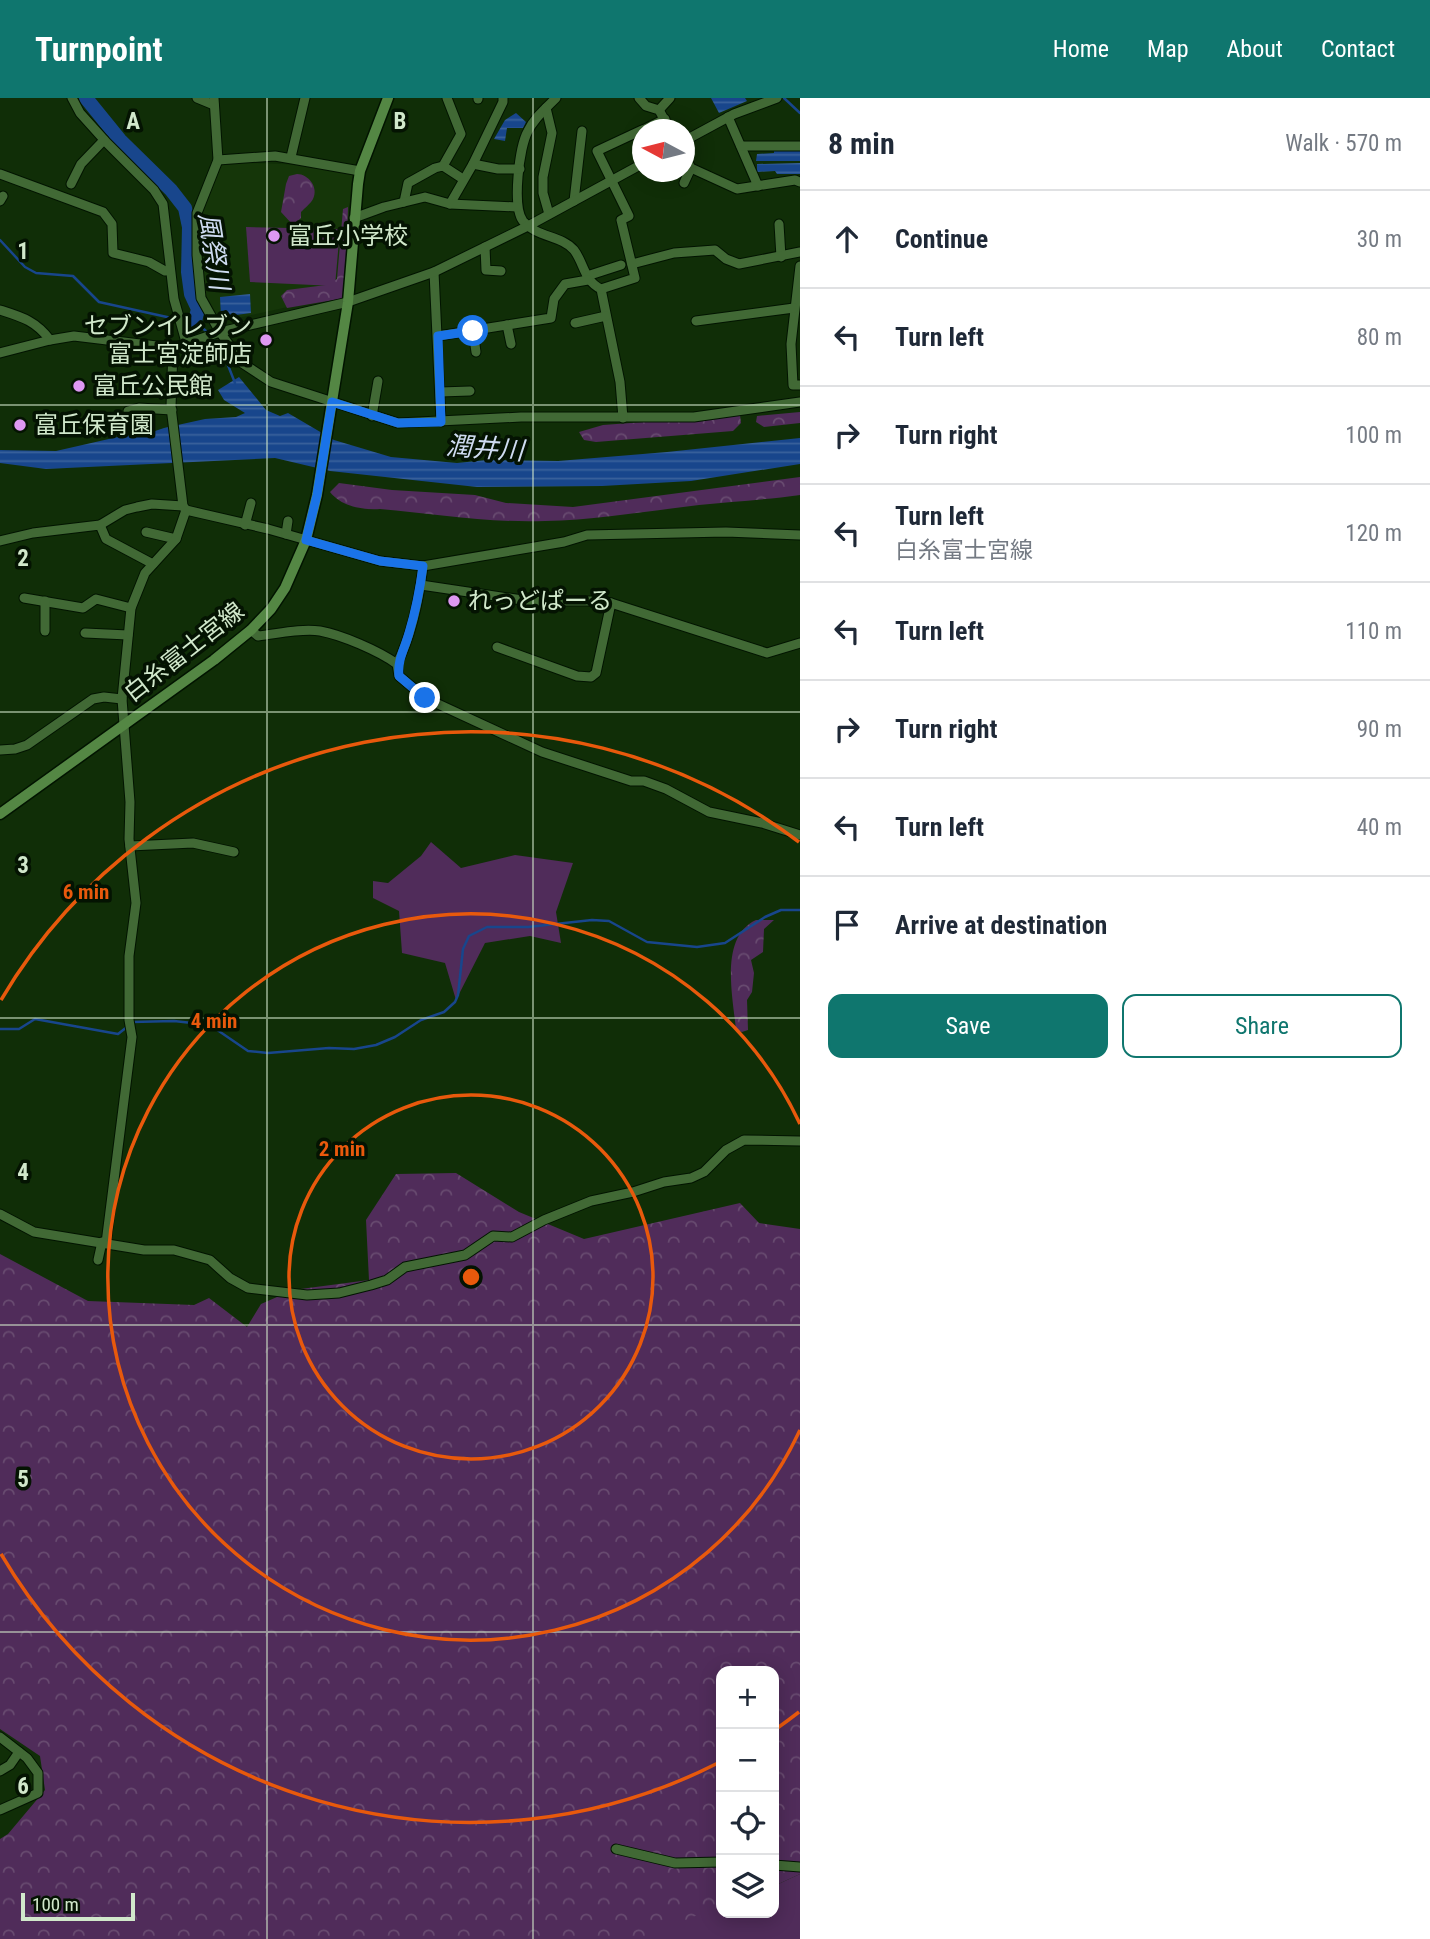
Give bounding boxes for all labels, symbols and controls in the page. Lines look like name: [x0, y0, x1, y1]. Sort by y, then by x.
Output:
text: Turnpoint: [35, 30, 163, 69]
text: Home: [1053, 35, 1109, 63]
text: Map: [1147, 35, 1189, 63]
text: About: [1227, 35, 1283, 63]
text: Contact: [1321, 35, 1395, 63]
text: A: [126, 108, 140, 135]
text: B: [394, 108, 406, 135]
north arrow: [632, 119, 695, 182]
text: 8 min: [828, 126, 895, 161]
text: Walk · 570 m: [1285, 130, 1402, 157]
water label: 風祭川: [193, 210, 235, 295]
icon: ahead: [828, 220, 866, 258]
place label: 富丘小学校: [288, 222, 408, 250]
text: Continue: [895, 224, 988, 254]
text: 30 m: [1357, 226, 1402, 253]
marker: 富丘小学校: [266, 228, 282, 244]
text: 1: [17, 238, 29, 265]
place label: セブンイレブン 富士宮淀師店: [84, 312, 252, 368]
route start: [457, 315, 488, 346]
icon: left: [828, 318, 866, 356]
text: Turn left: [895, 322, 984, 352]
text: 80 m: [1357, 324, 1402, 351]
marker: セブンイレブン 富士宮淀師店: [258, 332, 274, 348]
place label: 富丘公民館: [93, 372, 213, 400]
marker: 富丘公民館: [71, 378, 87, 394]
place label: 富丘保育園: [34, 411, 154, 439]
icon: right: [828, 416, 866, 454]
marker: 富丘保育園: [12, 417, 28, 433]
text: Turn right: [895, 420, 997, 450]
text: 100 m: [1345, 422, 1402, 449]
water label: 潤井川: [445, 430, 528, 466]
text: Turn left: [895, 501, 984, 531]
icon: left: [828, 514, 866, 552]
text: 120 m: [1345, 520, 1402, 547]
text: 白糸富士宮線: [895, 537, 1033, 564]
text: 2: [17, 545, 29, 572]
place label: れっどぱーる: [468, 587, 612, 615]
marker: れっどぱーる: [446, 593, 462, 609]
street label: 白糸富士宮線: [119, 597, 249, 707]
icon: left: [828, 612, 866, 650]
text: Turn left: [895, 616, 984, 646]
text: 110 m: [1345, 618, 1402, 645]
route end: [409, 682, 440, 713]
icon: right: [828, 710, 866, 748]
text: Turn right: [895, 714, 997, 744]
text: 90 m: [1357, 716, 1402, 743]
icon: left: [828, 808, 866, 846]
text: Turn left: [895, 812, 984, 842]
text: 40 m: [1357, 814, 1402, 841]
text: 3: [17, 852, 29, 879]
text: 6 min: [63, 880, 109, 904]
icon: arrive: [828, 906, 866, 944]
text: Arrive at destination: [895, 910, 1107, 940]
button: Save: [828, 994, 1108, 1058]
button: Share: [1122, 994, 1402, 1058]
text: 4 min: [191, 1009, 237, 1033]
text: 2 min: [319, 1137, 365, 1161]
text: 4: [17, 1159, 29, 1186]
centre of rings: [459, 1265, 483, 1289]
text: 5: [17, 1466, 29, 1493]
map controls: [716, 1666, 779, 1918]
button: +: [716, 1666, 779, 1729]
button: −: [716, 1729, 779, 1792]
text: 6: [17, 1773, 29, 1800]
button: locate: [716, 1792, 779, 1855]
button: layers: [716, 1855, 779, 1918]
scale bar: [21, 1890, 135, 1922]
text: 100 m: [32, 1893, 79, 1916]

